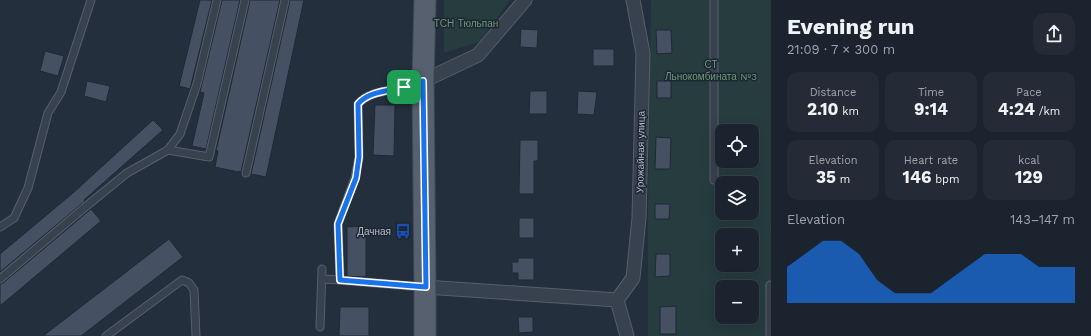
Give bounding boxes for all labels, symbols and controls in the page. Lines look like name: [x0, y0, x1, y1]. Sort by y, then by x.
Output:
button: share: [1033, 13, 1075, 55]
text: Evening run: [787, 14, 915, 39]
park label: ТСН Тюльпан: [434, 18, 498, 29]
text: 21:09 · 7 × 300 m: [787, 42, 895, 57]
park label: СТ Льнокомбината №3: [665, 59, 757, 82]
pin: [387, 70, 421, 104]
icon: arrive: [393, 76, 415, 98]
text: Distance: [810, 86, 856, 99]
text: Time: [918, 86, 944, 99]
text: Pace: [1016, 86, 1042, 99]
text: 2.10: [807, 99, 839, 119]
text: 9:14: [914, 99, 948, 119]
text: 4:24: [998, 99, 1035, 119]
text: km: [839, 105, 859, 118]
text: /km: [1035, 105, 1060, 118]
street label: Урожайная улица: [634, 110, 647, 193]
map controls: [715, 124, 759, 324]
button: locate: [715, 124, 759, 168]
text: Elevation: [808, 154, 858, 167]
text: Heart rate: [904, 154, 958, 167]
text: kcal: [1018, 154, 1040, 167]
text: 35: [816, 167, 836, 187]
text: 146: [903, 167, 931, 187]
text: 129: [1015, 167, 1043, 187]
text: m: [836, 173, 850, 186]
text: bpm: [931, 173, 959, 186]
button: layers: [715, 176, 759, 220]
text: Elevation: [787, 212, 845, 227]
text: 143–147 m: [1010, 212, 1075, 227]
bus stop icon: Дачная: [394, 222, 412, 240]
place label: Дачная: [357, 226, 391, 237]
button: +: [715, 228, 759, 272]
button: −: [715, 280, 759, 324]

